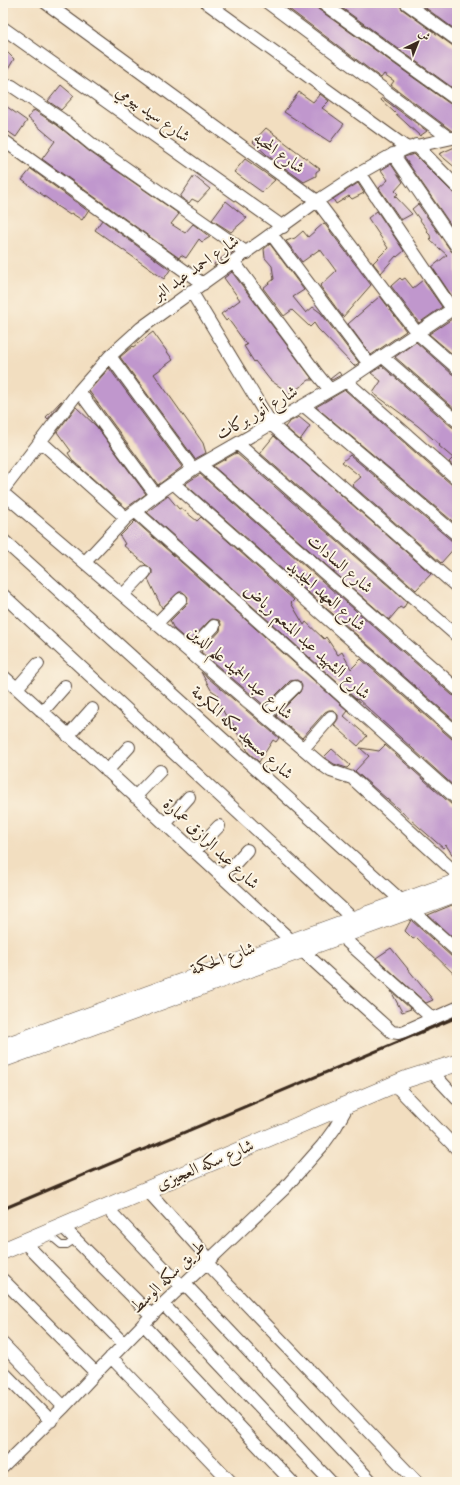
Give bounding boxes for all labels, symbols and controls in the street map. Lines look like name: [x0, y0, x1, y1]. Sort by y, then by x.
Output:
north arrow: [398, 22, 438, 62]
text: ش: [415, 27, 433, 44]
street label: شارع سيد بيومي: [110, 80, 195, 150]
street label: شارع المحبه: [248, 127, 309, 181]
street label: شارع احمد عبد البر: [147, 230, 245, 309]
street label: شارع أنور بركات: [211, 379, 303, 447]
street label: شارع السادات: [301, 529, 378, 600]
street label: شارع العهد الجديد: [281, 556, 370, 638]
street label: شارع الشهيد عبد المنعم رياض: [236, 579, 375, 708]
street label: شارع عبد الحميد علم الدين: [179, 621, 297, 729]
street label: شارع مسجد مكه المكرمة: [185, 681, 298, 786]
street label: شارع عبد الرازق عمارة: [157, 794, 264, 896]
street label: شارع الحكمة: [188, 937, 259, 983]
street label: شارع سكه العجيزى: [153, 1134, 258, 1197]
street label: طريق سكه الوسط: [126, 1236, 210, 1318]

